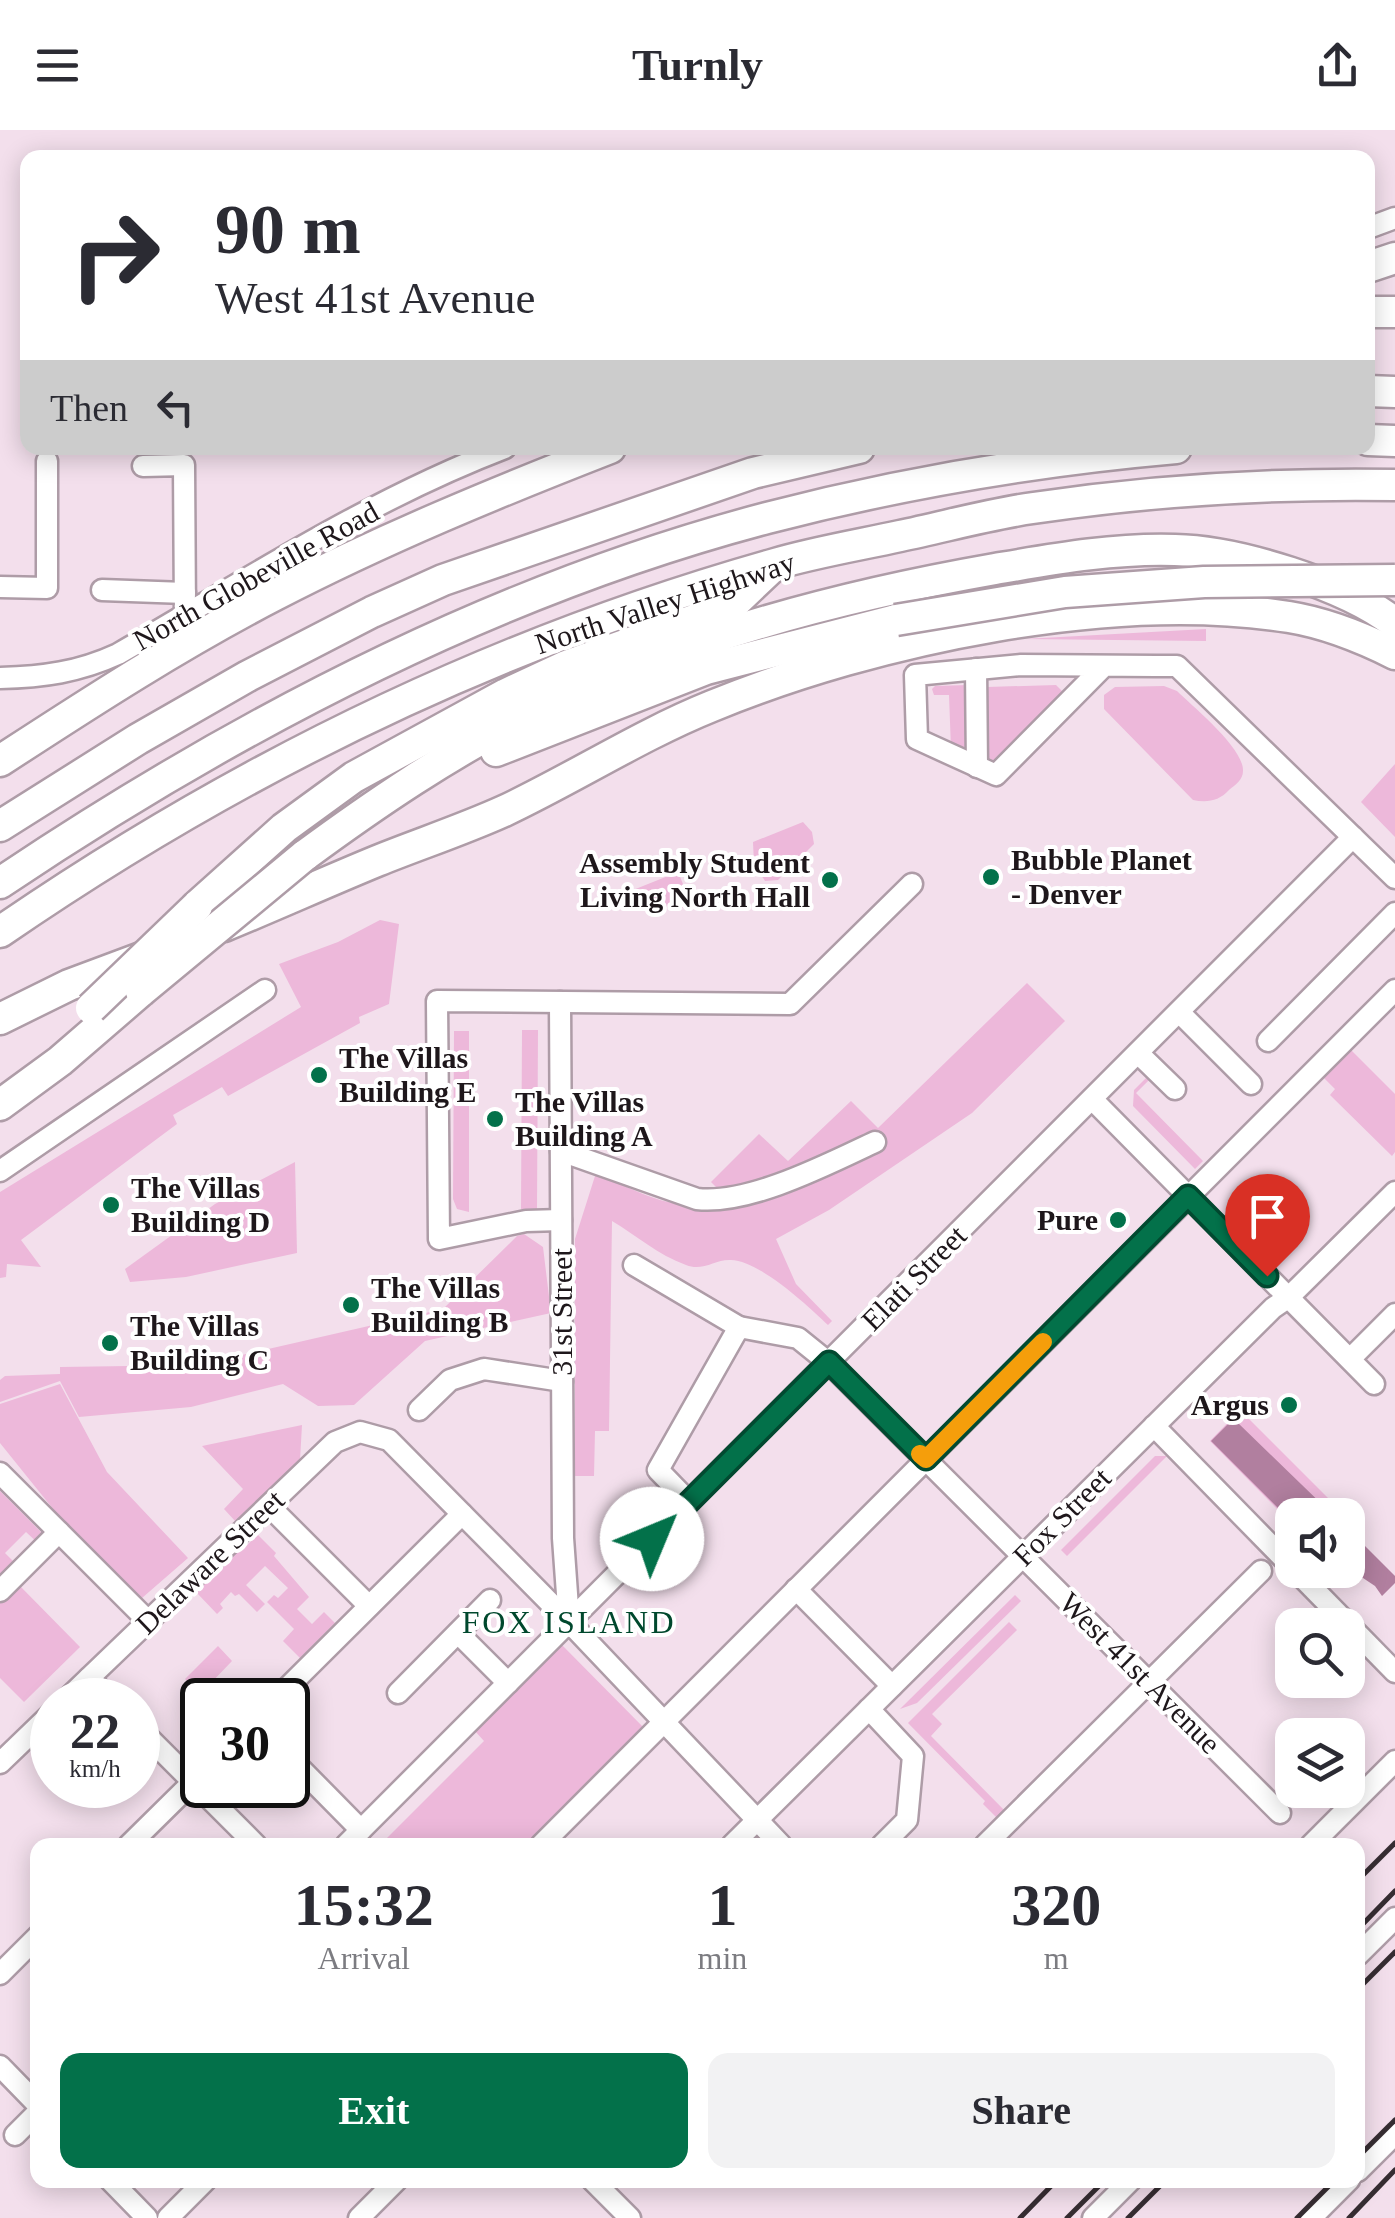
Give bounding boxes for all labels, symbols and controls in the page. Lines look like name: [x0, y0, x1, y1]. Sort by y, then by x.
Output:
icon: menu: [30, 38, 85, 93]
icon: share: [1310, 38, 1365, 93]
text: Turnly: [632, 40, 763, 90]
icon: right: [50, 190, 180, 320]
text: 90 m: [215, 191, 361, 268]
text: West 41st Avenue: [215, 273, 536, 323]
icon: left: [148, 380, 203, 435]
text: Then: [50, 387, 128, 429]
street label: North Globeville Road: [128, 494, 384, 657]
street label: North Valley Highway: [531, 545, 799, 660]
place label: Bubble Planet - Denver: [1011, 843, 1192, 910]
place label: Assembly Student Living North Hall: [579, 846, 810, 913]
marker: Bubble Planet - Denver: [980, 866, 1002, 888]
marker: Assembly Student Living North Hall: [819, 869, 841, 891]
place label: The Villas Building E: [339, 1041, 477, 1108]
marker: The Villas Building E: [308, 1064, 330, 1086]
place label: The Villas Building A: [515, 1085, 653, 1152]
marker: The Villas Building A: [484, 1108, 506, 1130]
place label: The Villas Building D: [131, 1171, 270, 1238]
pin: [1225, 1174, 1310, 1277]
icon: arrive: [1240, 1189, 1295, 1244]
marker: The Villas Building D: [100, 1194, 122, 1216]
place label: Pure: [1037, 1203, 1098, 1236]
marker: Pure: [1107, 1209, 1129, 1231]
street label: Elati Street: [855, 1218, 973, 1337]
street label: 31st Street: [545, 1248, 578, 1376]
place label: The Villas Building B: [371, 1271, 509, 1338]
marker: The Villas Building B: [340, 1294, 362, 1316]
place label: The Villas Building C: [130, 1309, 269, 1376]
marker: The Villas Building C: [99, 1332, 121, 1354]
place label: Argus: [1191, 1388, 1269, 1421]
marker: Argus: [1278, 1394, 1300, 1416]
street label: Fox Street: [1006, 1461, 1118, 1572]
street label: Delaware Street: [129, 1482, 291, 1640]
position arrow: [600, 1487, 704, 1591]
map controls: [1275, 1498, 1365, 1808]
button: sound: [1275, 1498, 1365, 1588]
street label: West 41st Avenue: [1053, 1585, 1228, 1760]
district label: FOX ISLAND: [462, 1604, 676, 1640]
button: search: [1275, 1608, 1365, 1698]
speed limit sign: 30: [180, 1678, 310, 1808]
text: 22: [70, 1703, 120, 1759]
button: layers: [1275, 1718, 1365, 1808]
text: km/h: [69, 1755, 121, 1782]
text: 15:32: [294, 1872, 434, 1938]
text: 1: [707, 1872, 737, 1938]
text: 320: [1011, 1872, 1101, 1938]
text: Arrival: [318, 1940, 410, 1976]
text: min: [698, 1940, 747, 1976]
text: m: [1044, 1940, 1069, 1976]
button: Exit: [60, 2053, 688, 2168]
button: Share: [708, 2053, 1335, 2168]

